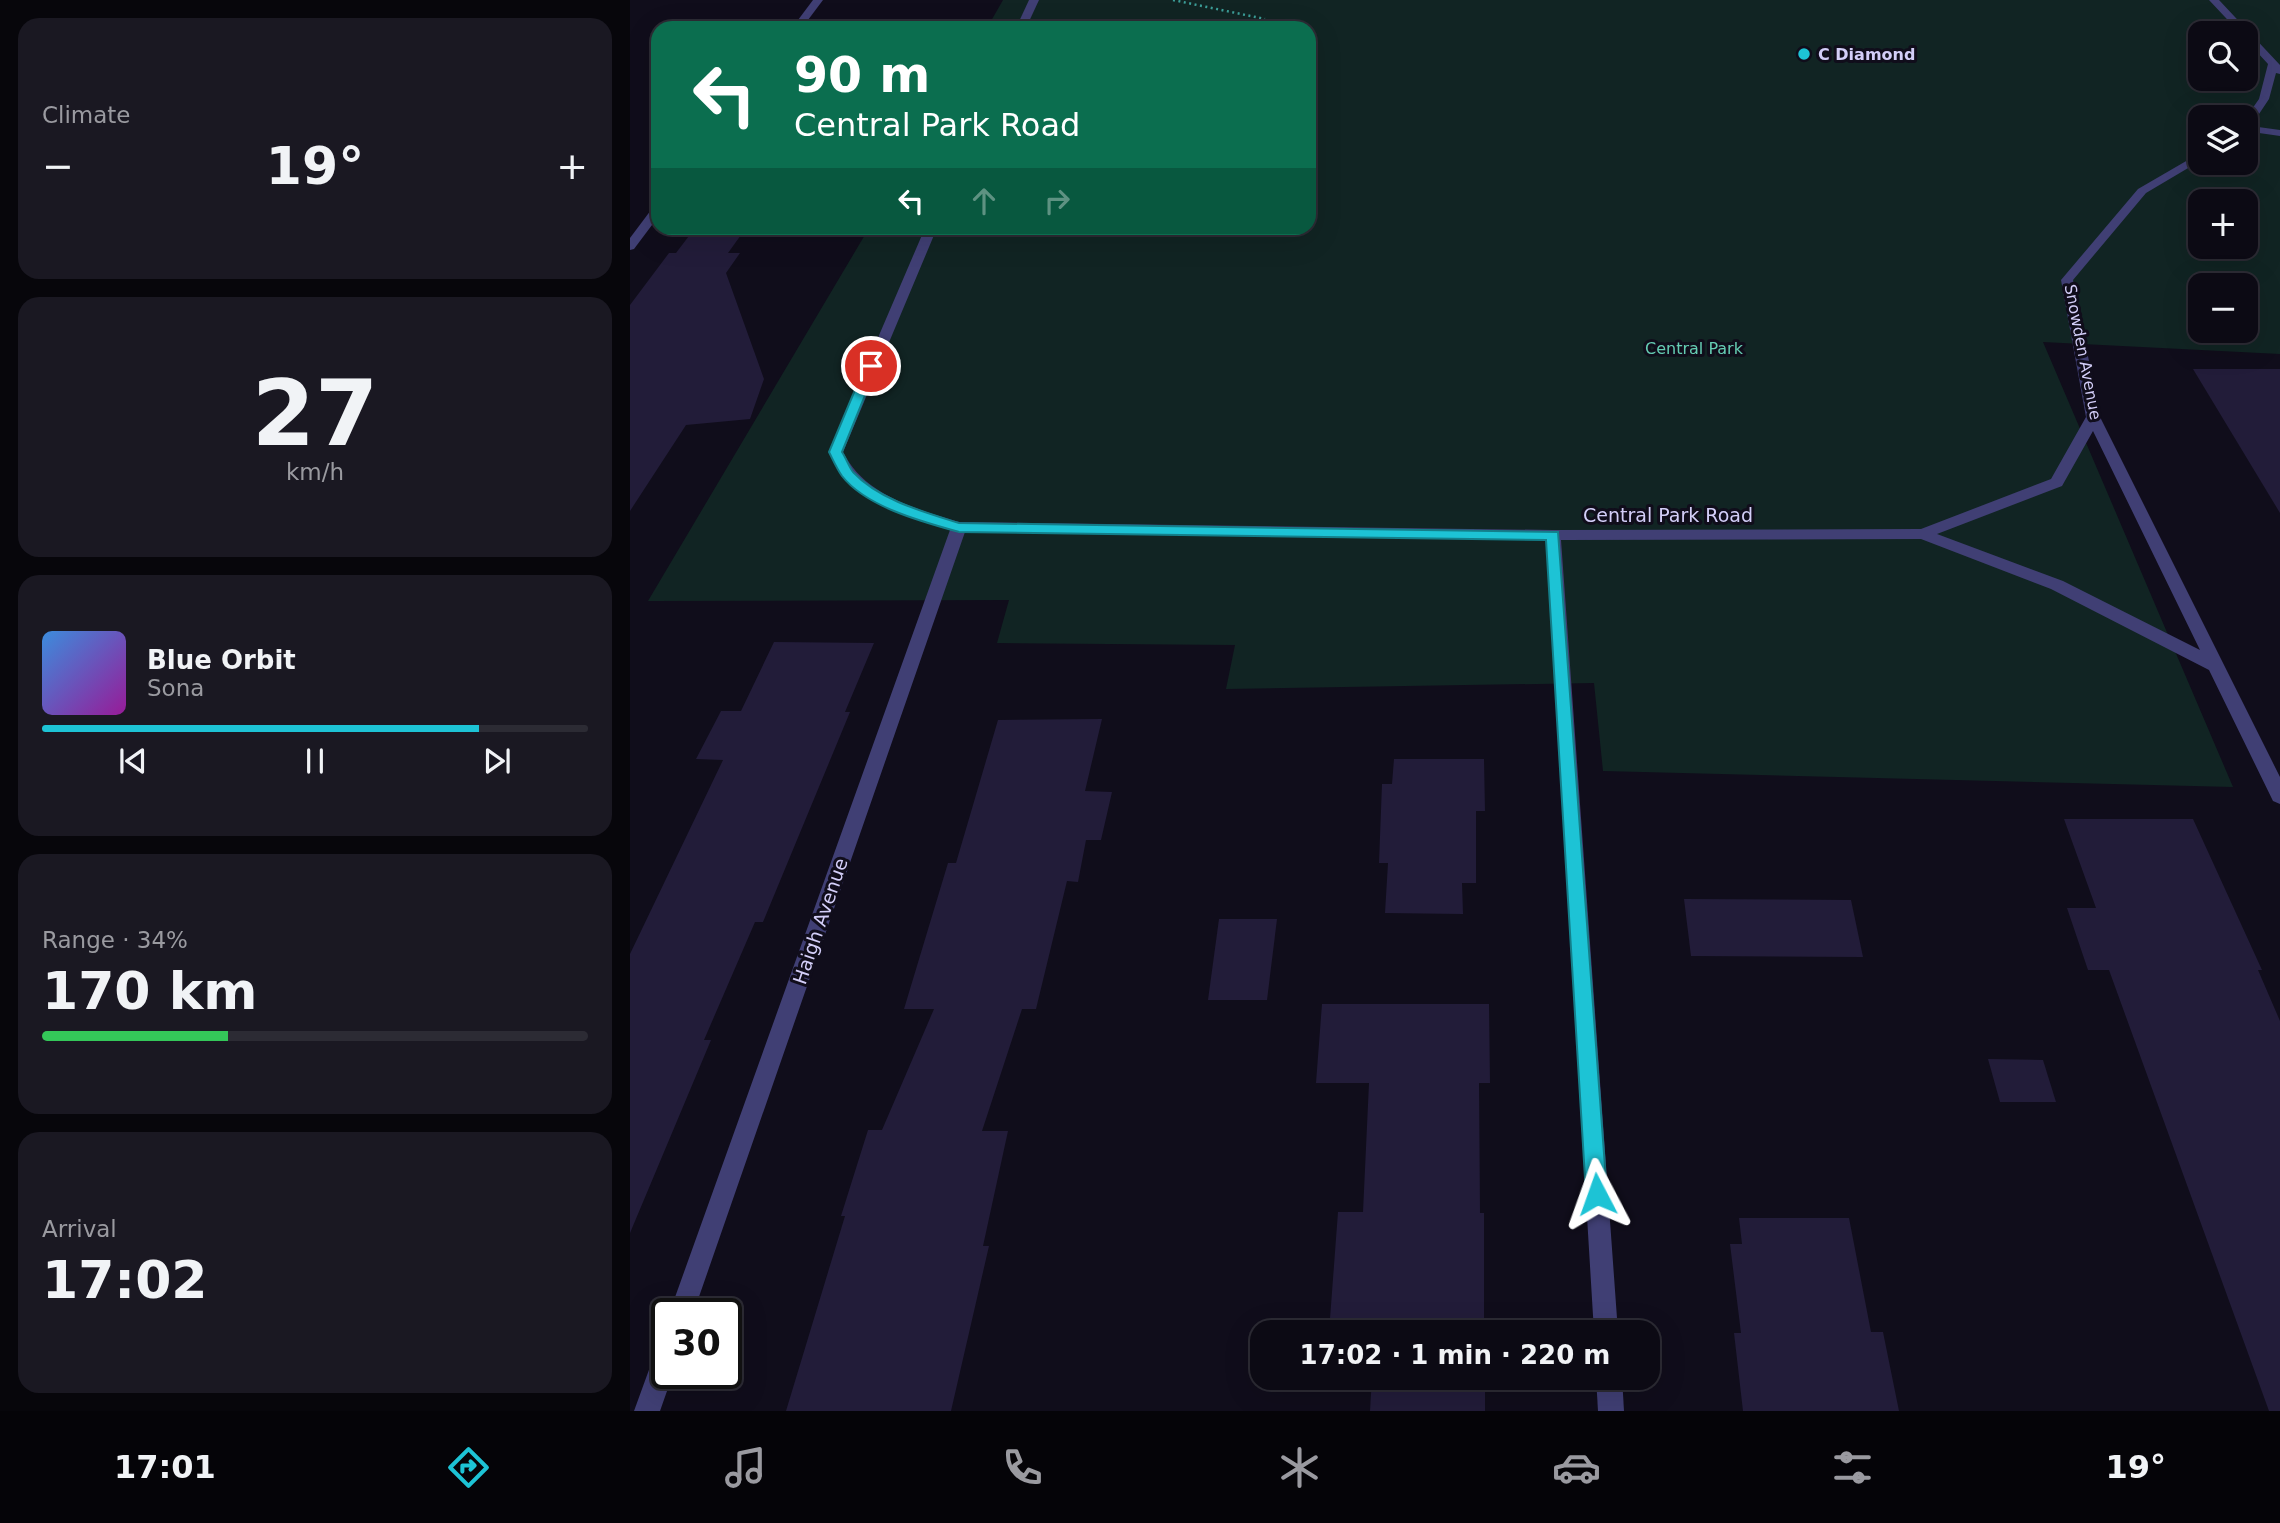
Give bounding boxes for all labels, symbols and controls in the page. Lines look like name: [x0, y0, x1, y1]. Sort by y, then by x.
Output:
map controls: [2188, 21, 2258, 343]
button: search: [2188, 21, 2258, 91]
place label: C Diamond: [1818, 45, 1915, 64]
marker: C Diamond: [1796, 46, 1812, 62]
text: 90 m: [794, 47, 930, 104]
icon: left: [679, 49, 770, 140]
text: Climate: [42, 102, 131, 128]
button: layers: [2188, 105, 2258, 175]
text: Central Park Road: [794, 106, 1080, 144]
text: 19°: [266, 136, 364, 196]
text: −: [42, 144, 74, 188]
text: +: [556, 144, 588, 188]
icon: left: [892, 182, 930, 220]
icon: ahead: [965, 182, 1003, 220]
icon: right: [1038, 182, 1076, 220]
button: +: [2188, 189, 2258, 259]
button: −: [2188, 273, 2258, 343]
street label: Snowden Avenue: [2061, 283, 2105, 421]
pin: [841, 336, 901, 396]
park label: Central Park: [1645, 339, 1744, 358]
icon: arrive: [852, 347, 890, 385]
text: 27: [252, 361, 378, 466]
text: km/h: [286, 459, 344, 485]
street label: Central Park Road: [1583, 504, 1753, 526]
text: Blue Orbit: [147, 645, 296, 675]
text: Sona: [147, 675, 204, 701]
icon: previous: [114, 742, 152, 780]
icon: pause: [296, 742, 334, 780]
icon: next: [478, 742, 516, 780]
street label: Haigh Avenue: [788, 855, 852, 987]
text: Range · 34%: [42, 927, 188, 953]
text: 170 km: [42, 961, 257, 1021]
position arrow: [1560, 1157, 1634, 1231]
text: Arrival: [42, 1216, 117, 1242]
text: 17:02: [42, 1250, 208, 1310]
speed limit sign: 30: [651, 1298, 742, 1389]
text: 17:02 · 1 min · 220 m: [1300, 1340, 1610, 1370]
icon: directions: [444, 1443, 493, 1492]
icon: music: [721, 1443, 770, 1492]
icon: phone: [998, 1443, 1047, 1492]
icon: climate: [1275, 1443, 1324, 1492]
icon: car: [1552, 1443, 1601, 1492]
icon: filters: [1828, 1443, 1877, 1492]
text: 17:01: [114, 1448, 216, 1486]
text: 19°: [2105, 1448, 2166, 1486]

